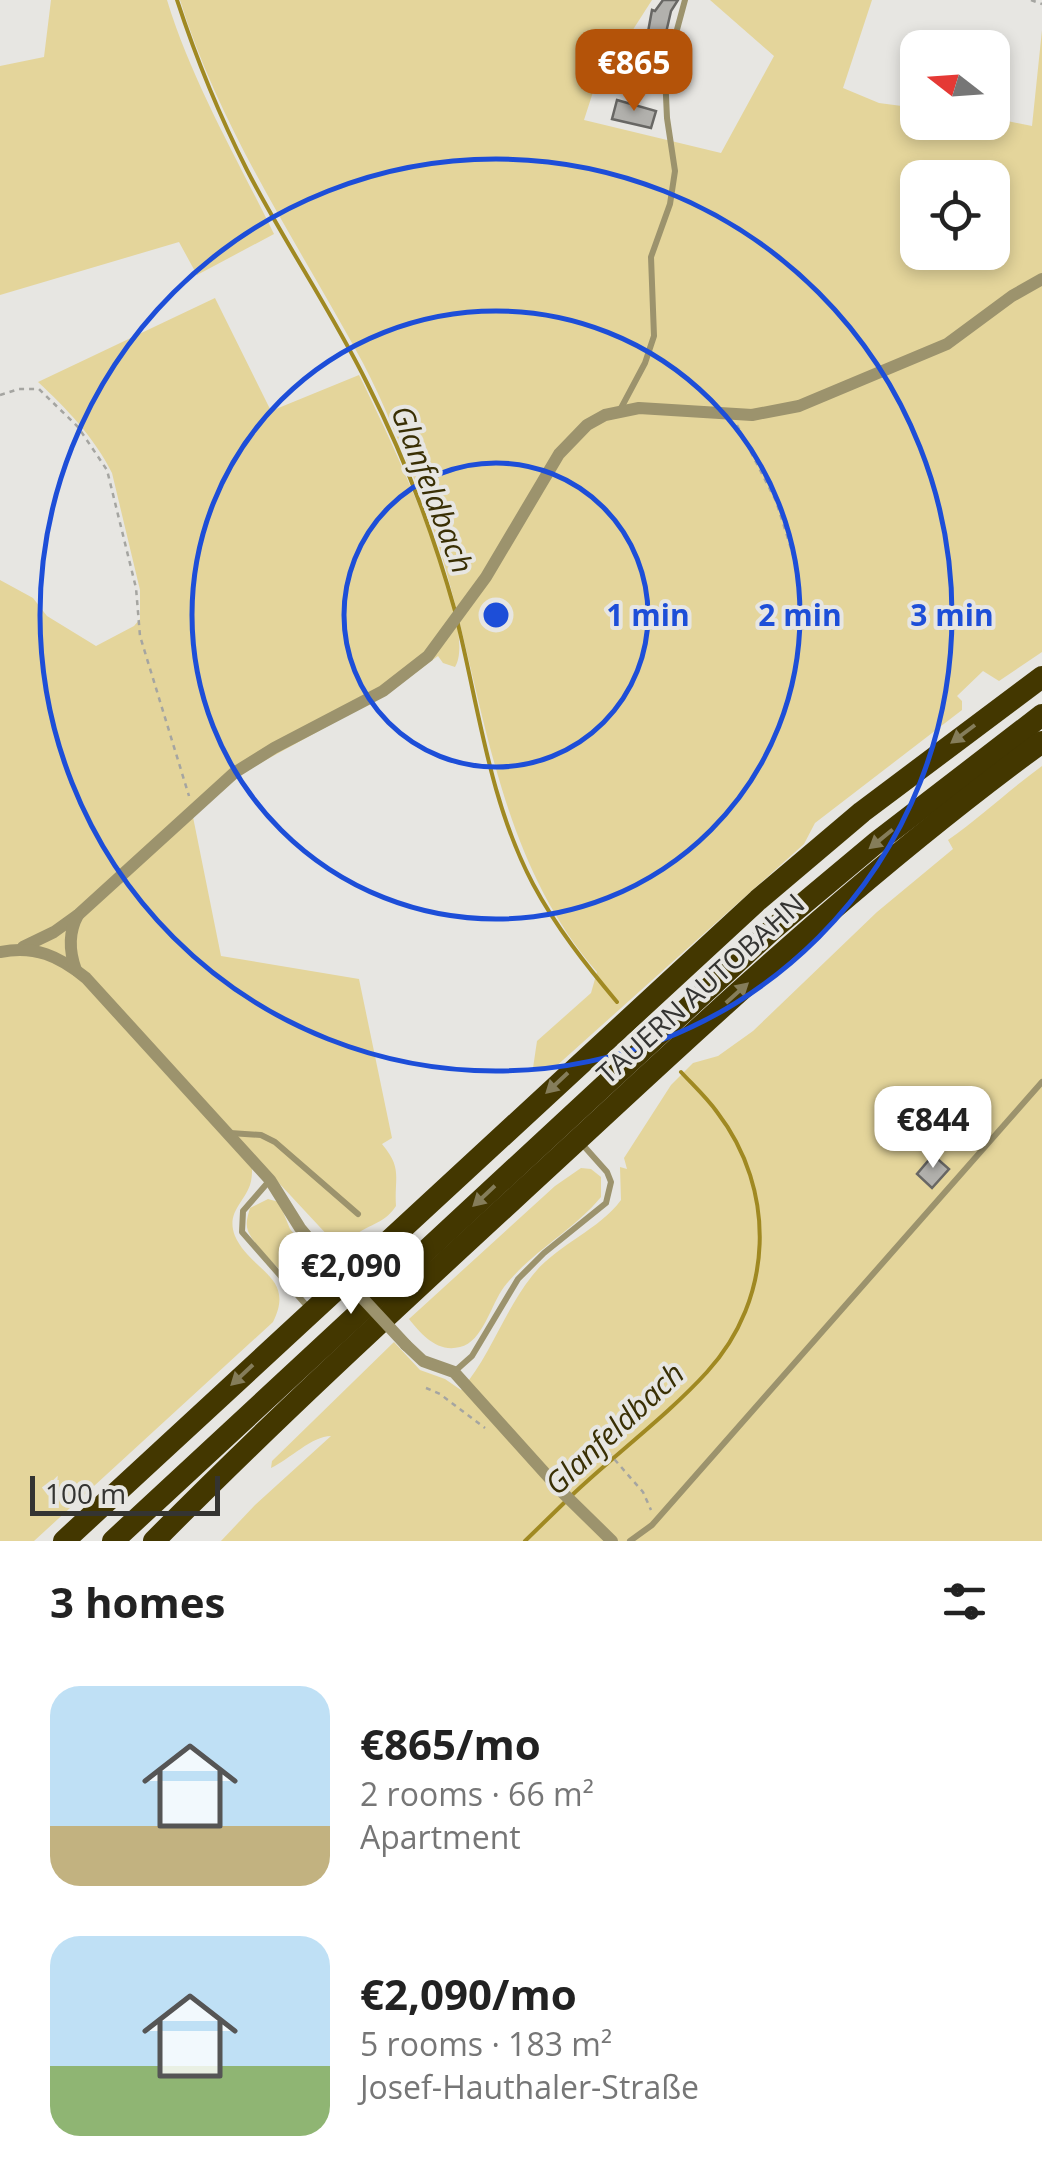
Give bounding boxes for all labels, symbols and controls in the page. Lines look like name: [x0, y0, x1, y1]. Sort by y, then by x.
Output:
pin: €865: [575, 29, 693, 114]
north arrow: [900, 30, 1010, 140]
map controls: [900, 30, 1010, 270]
text: €865: [597, 40, 671, 83]
button: locate: [900, 160, 1010, 270]
water label: Glanfeldbach: [382, 399, 484, 579]
text: 1 min: [606, 594, 690, 635]
text: 2 min: [758, 594, 842, 635]
text: 3 min: [910, 594, 994, 635]
centre of rings: [478, 597, 514, 633]
one-way arrow: [950, 724, 976, 744]
one-way arrow: [869, 828, 894, 849]
street label: TAUERN AUTOBAHN: [588, 884, 812, 1092]
one-way arrow: [724, 983, 749, 1005]
one-way arrow: [546, 1071, 570, 1094]
pin: €844: [874, 1086, 992, 1171]
text: €844: [896, 1097, 970, 1140]
one-way arrow: [472, 1184, 496, 1207]
pin: €2,090: [270, 1232, 432, 1317]
text: €2,090: [301, 1243, 401, 1286]
water label: Glanfeldbach: [535, 1353, 693, 1503]
one-way arrow: [230, 1363, 254, 1386]
scale bar: [30, 1471, 220, 1516]
text: 100 m: [45, 1474, 126, 1512]
text: 3 homes: [50, 1573, 225, 1630]
icon: filters: [937, 1574, 992, 1629]
text: €865/mo: [360, 1715, 541, 1772]
icon: home: [130, 1726, 250, 1846]
text: 2 rooms · 66 m²: [360, 1772, 594, 1815]
text: Apartment: [360, 1815, 521, 1858]
text: €2,090/mo: [360, 1965, 577, 2022]
icon: home: [130, 1976, 250, 2096]
text: 5 rooms · 183 m²: [360, 2022, 612, 2065]
text: Josef-Hauthaler-Straße: [360, 2065, 699, 2108]

